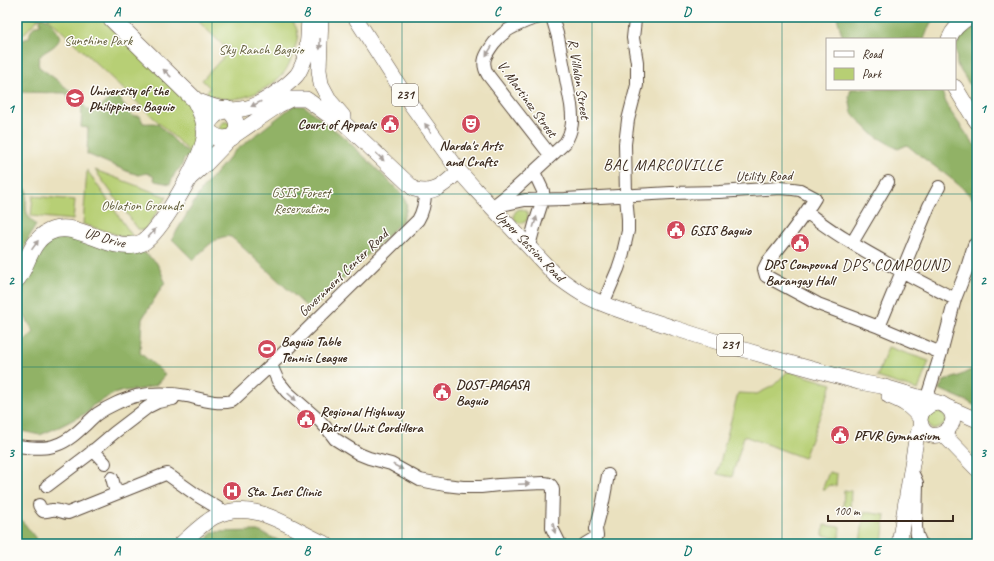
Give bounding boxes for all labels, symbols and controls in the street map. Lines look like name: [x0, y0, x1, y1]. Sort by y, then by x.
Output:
text: A: [114, 4, 122, 20]
text: B: [304, 4, 312, 20]
text: C: [494, 4, 502, 20]
text: D: [683, 4, 692, 20]
text: E: [874, 4, 883, 20]
park label: Sunshine Park: [64, 32, 133, 49]
one-way arrow: [317, 38, 323, 51]
street label: R. Villalon Street: [564, 38, 594, 122]
legend: [826, 38, 956, 90]
park label: Sky Ranch Baguio: [219, 41, 305, 58]
one-way arrow: [485, 46, 493, 56]
text: Road: [862, 46, 884, 62]
street label: V. Martinez Street: [494, 57, 561, 142]
text: Park: [862, 66, 883, 82]
one-way arrow: [162, 68, 172, 78]
place label: University of the Philippines Baguio: [89, 82, 176, 115]
road number: 231: [392, 84, 418, 106]
school or university icon: University of the Philippines Baguio: [64, 87, 86, 109]
text: 1: [8, 101, 16, 117]
one-way arrow: [250, 101, 262, 107]
text: 1: [980, 101, 988, 117]
public building icon: Court of Appeals: [379, 113, 401, 135]
theatre icon: Narda's Arts and Crafts: [460, 113, 482, 135]
place label: Court of Appeals: [298, 116, 378, 133]
one-way arrow: [424, 122, 432, 133]
place label: Narda's Arts and Crafts: [440, 137, 505, 170]
one-way arrow: [375, 152, 385, 162]
district label: BAL MARCOVILLE: [603, 155, 724, 175]
street label: Utility Road: [736, 167, 795, 185]
park label: GSIS Forest Reservation: [271, 184, 333, 217]
park label: Oblation Grounds: [101, 197, 184, 214]
street label: Upper Session Road: [492, 207, 570, 287]
one-way arrow: [532, 216, 538, 228]
public building icon: GSIS Baguio: [665, 219, 687, 241]
place label: GSIS Baguio: [690, 222, 752, 239]
street label: UP Drive: [83, 224, 129, 252]
street label: Government Center Road: [295, 224, 393, 320]
one-way arrow: [148, 227, 157, 238]
public building icon: DPS Compound Barangay Hall: [789, 232, 811, 254]
one-way arrow: [31, 240, 39, 250]
district label: DPS COMPOUND: [841, 255, 951, 275]
place label: DPS Compound Barangay Hall: [764, 256, 838, 289]
text: 2: [8, 273, 15, 289]
text: 2: [980, 273, 987, 289]
place label: Baguio Table Tennis League: [281, 333, 348, 366]
road number: 231: [717, 334, 743, 356]
sports icon: Baguio Table Tennis League: [256, 338, 278, 360]
place label: DOST-PAGASA Baguio: [456, 376, 530, 409]
public building icon: DOST-PAGASA Baguio: [431, 381, 453, 403]
one-way arrow: [287, 392, 297, 401]
place label: Regional Highway Patrol Unit Cordillera: [320, 403, 425, 436]
public building icon: Regional Highway Patrol Unit Cordillera: [295, 408, 317, 430]
public building icon: PFVR Gymnasium: [829, 424, 851, 446]
place label: PFVR Gymnasium: [854, 427, 941, 444]
text: 3: [8, 445, 15, 461]
text: 3: [980, 445, 987, 461]
one-way arrow: [392, 464, 404, 470]
hospital icon: Sta. Ines Clinic: [221, 480, 243, 502]
one-way arrow: [518, 480, 530, 487]
place label: Sta. Ines Clinic: [246, 483, 322, 500]
scale bar: [828, 497, 953, 523]
text: 100 m: [834, 503, 861, 519]
one-way arrow: [551, 522, 557, 535]
text: A: [114, 543, 122, 559]
text: B: [304, 543, 312, 559]
text: C: [494, 543, 502, 559]
text: D: [683, 543, 692, 559]
text: E: [874, 543, 883, 559]

